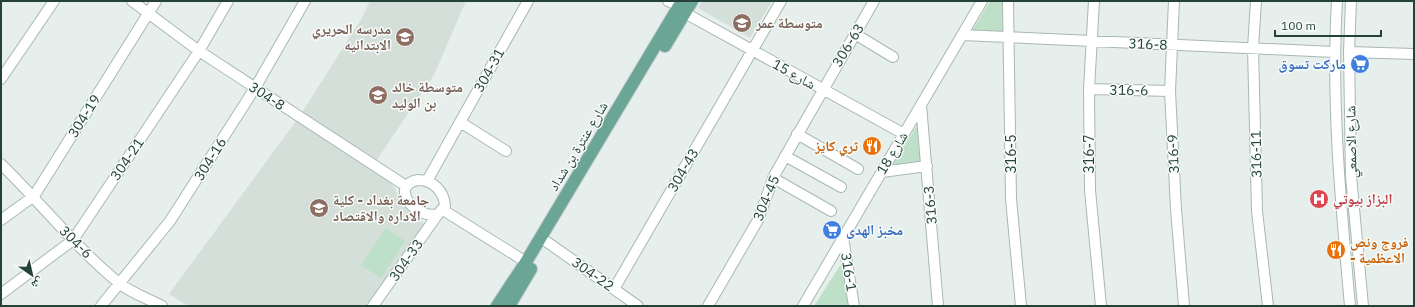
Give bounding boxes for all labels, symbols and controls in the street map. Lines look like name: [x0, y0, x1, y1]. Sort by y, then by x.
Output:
school or university icon: متوسطة عمر: [731, 12, 753, 34]
scale bar: [1275, 12, 1381, 38]
place label: متوسطة عمر: [755, 14, 823, 32]
text: 100 m: [1281, 18, 1316, 33]
place label: مدرسه الحريري الابتدائيه: [312, 20, 391, 54]
street label: 306-63: [828, 20, 868, 70]
school or university icon: مدرسه الحريري الابتدائيه: [394, 26, 416, 48]
street label: 316-8: [1128, 34, 1168, 54]
street label: 304-31: [470, 45, 508, 95]
supermarket icon: ماركت تسوق: [1349, 53, 1371, 75]
street label: شارع 15: [769, 55, 819, 94]
place label: ماركت تسوق: [1279, 55, 1346, 73]
street label: 304-8: [246, 78, 288, 114]
place label: متوسطة خالد بن الوليد: [392, 78, 463, 112]
street label: 316-6: [1109, 81, 1149, 99]
school or university icon: متوسطة خالد بن الوليد: [367, 84, 389, 106]
street label: 304-19: [64, 91, 104, 141]
street label: شارع عنترة بن شداد: [544, 98, 613, 194]
street label: شارع الاصمعي: [1341, 105, 1363, 179]
street label: شارع 18: [872, 128, 913, 178]
street label: 316-11: [1247, 130, 1265, 178]
street label: 304-21: [106, 134, 148, 184]
street label: 304-16: [190, 134, 230, 184]
street label: 316-5: [1002, 134, 1020, 174]
street label: 316-7: [1080, 134, 1098, 174]
street label: 316-9: [1163, 134, 1183, 174]
restaurant icon: ثري كايز: [861, 135, 883, 157]
place label: ثري كايز: [814, 137, 858, 157]
street label: 304-43: [663, 145, 703, 195]
street label: 304-45: [749, 173, 783, 223]
street label: 316-3: [919, 185, 941, 225]
hospital icon: البزاز بيوتي: [1308, 188, 1330, 210]
place label: البزاز بيوتي: [1333, 190, 1392, 210]
place label: جامعة بغداد - كلية الاداره والاقتصاد: [333, 191, 429, 225]
school or university icon: جامعة بغداد - كلية الاداره والاقتصاد: [308, 197, 330, 219]
supermarket icon: مخبز الهدى: [821, 219, 843, 241]
place label: مخبز الهدى: [846, 221, 903, 239]
street label: 304-6: [56, 222, 96, 262]
place label: فروج ونص - الاعظمية: [1350, 233, 1408, 267]
street label: 304-33: [385, 235, 427, 285]
restaurant icon: فروج ونص - الاعظمية: [1325, 239, 1347, 261]
street label: 316-1: [837, 251, 861, 293]
street label: 304-22: [568, 253, 618, 295]
north arrow: [12, 255, 52, 295]
text: ش: [28, 273, 46, 293]

